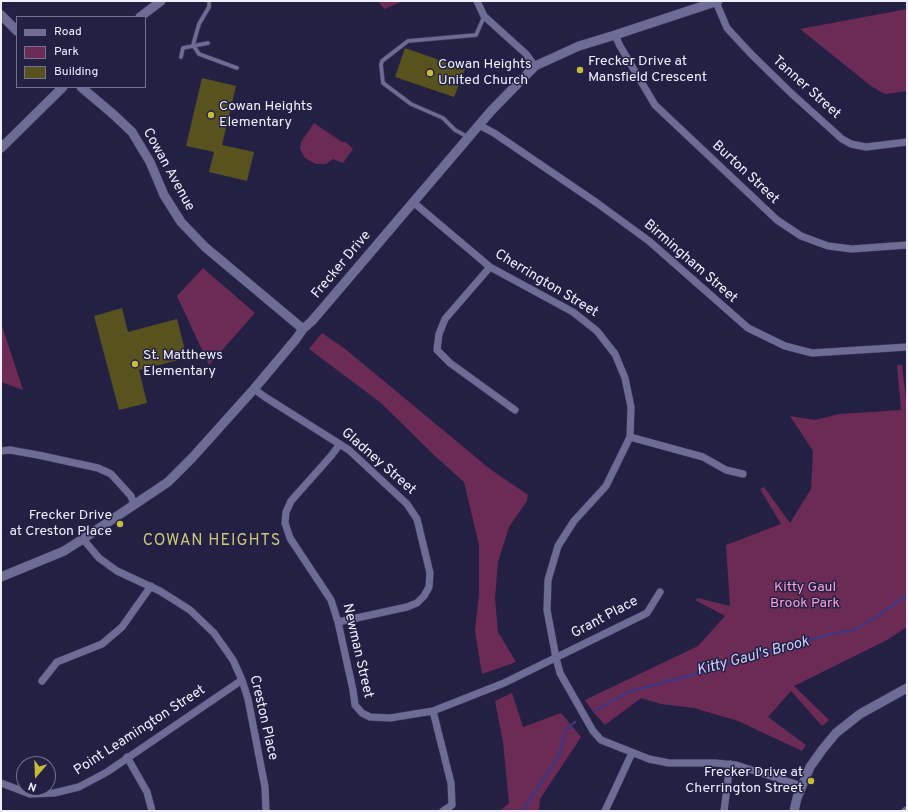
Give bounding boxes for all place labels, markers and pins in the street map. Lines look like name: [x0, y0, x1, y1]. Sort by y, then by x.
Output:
place label: Frecker Drive at Mansfield Crescent: [588, 54, 707, 86]
place label: Cowan Heights United Church: [438, 57, 532, 90]
marker: Frecker Drive at Mansfield Crescent: [575, 65, 585, 75]
marker: Cowan Heights United Church: [425, 68, 435, 78]
place label: Cowan Heights Elementary: [219, 99, 313, 132]
marker: Cowan Heights Elementary: [206, 110, 216, 120]
place label: St. Matthews Elementary: [143, 348, 223, 380]
marker: St. Matthews Elementary: [130, 359, 140, 369]
place label: Frecker Drive at Creston Place: [10, 508, 112, 540]
marker: Frecker Drive at Creston Place: [115, 519, 125, 529]
place label: Frecker Drive at Cherrington Street: [685, 765, 803, 798]
marker: Frecker Drive at Cherrington Street: [806, 776, 816, 786]

